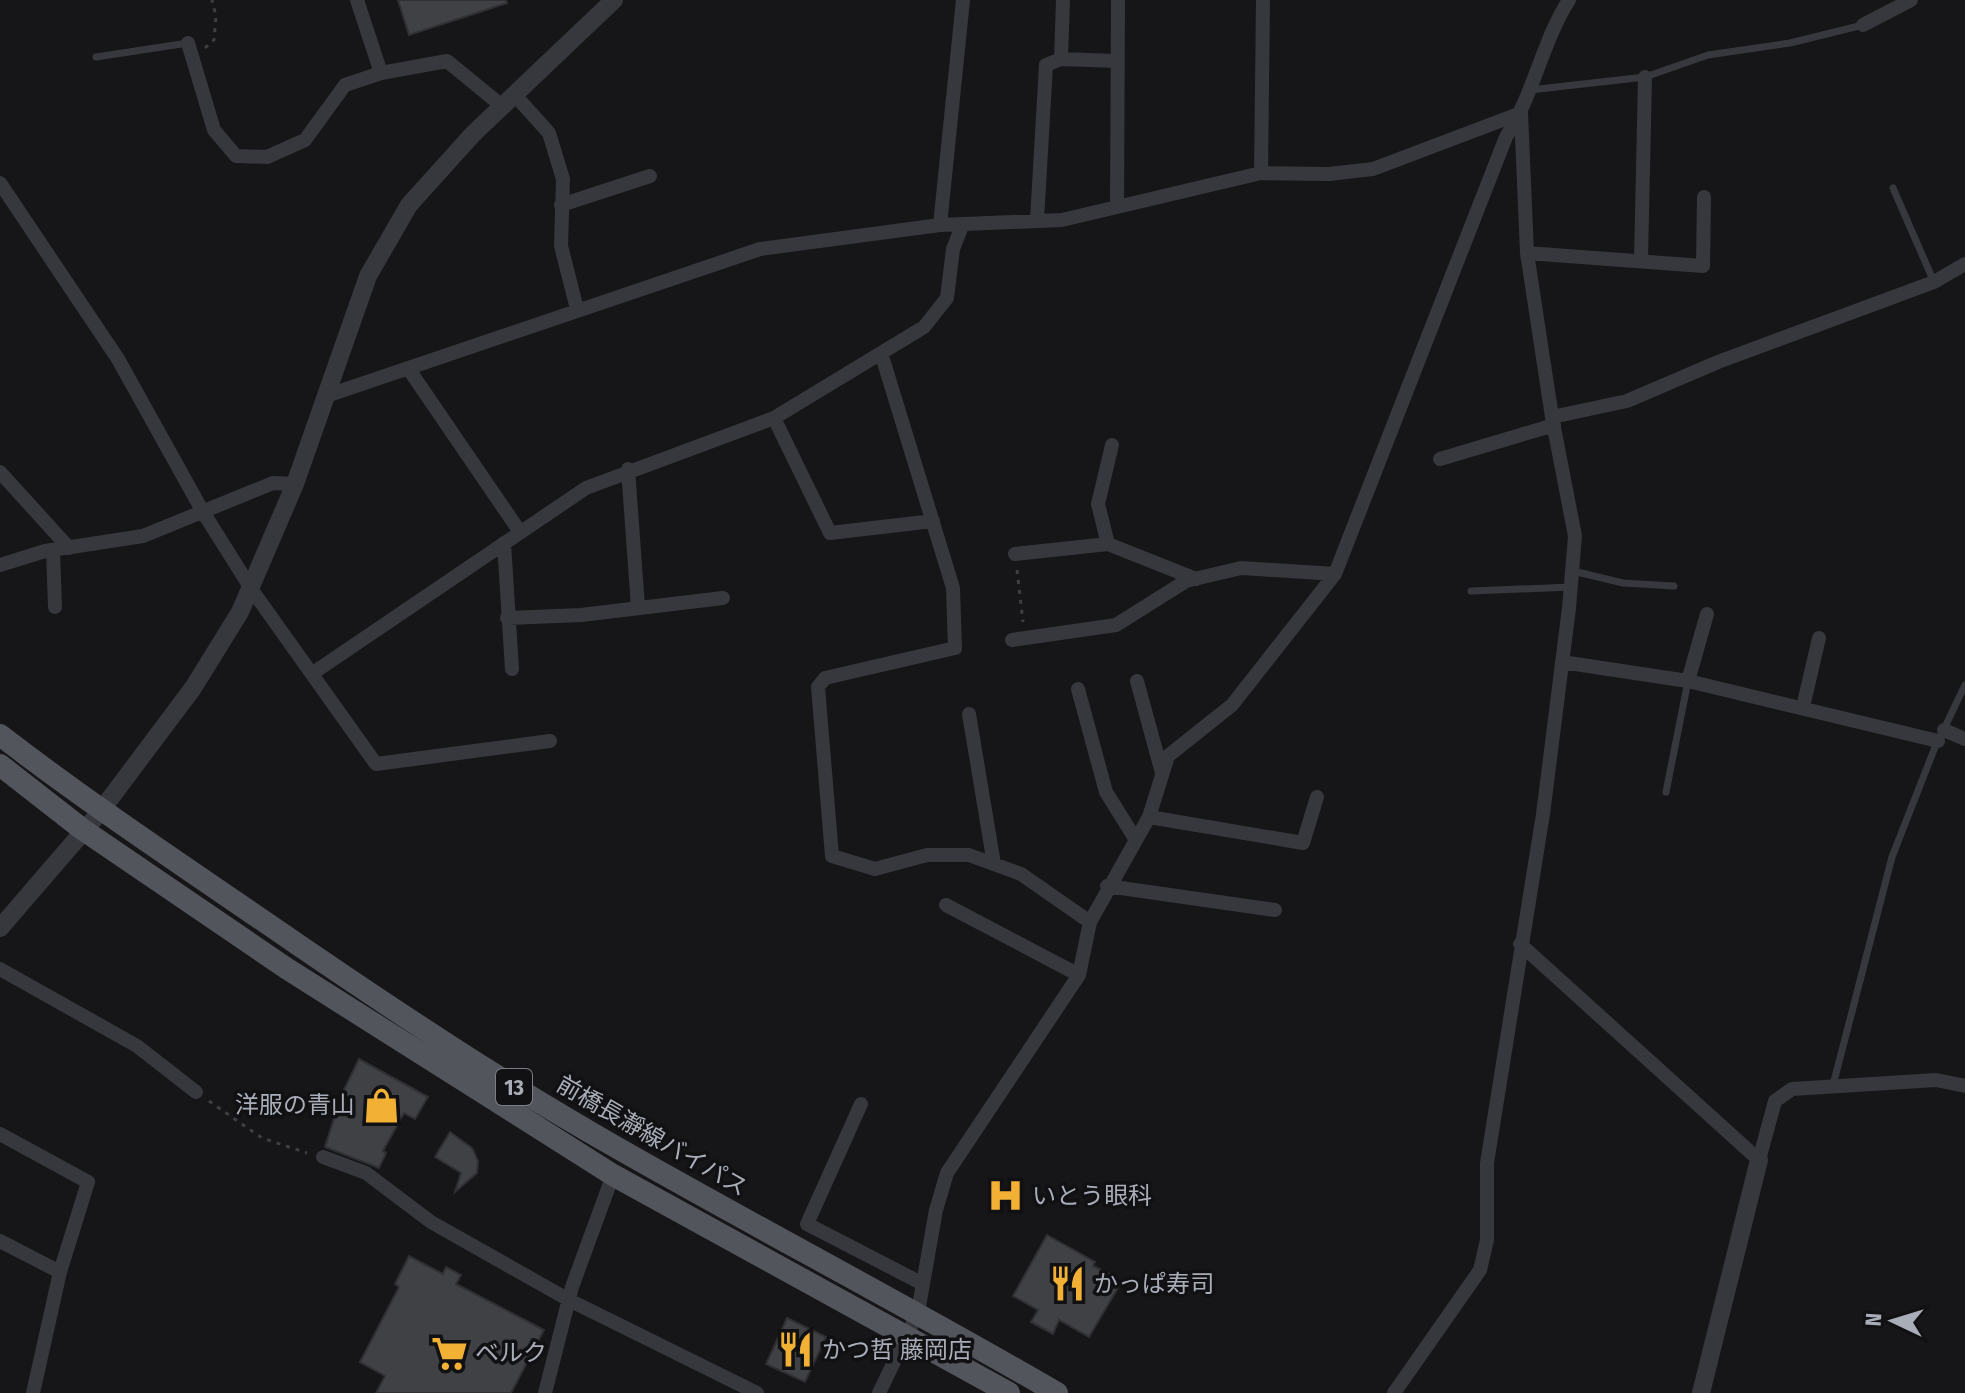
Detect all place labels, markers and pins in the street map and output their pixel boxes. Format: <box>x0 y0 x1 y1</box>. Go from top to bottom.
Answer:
shop icon: 洋服の青山 <box>362 1086 400 1124</box>
place label: 洋服の青山 <box>235 1091 355 1119</box>
hospital icon: いとう眼科 <box>987 1177 1025 1215</box>
place label: いとう眼科 <box>1032 1182 1152 1210</box>
restaurant icon: かっぱ寿司 <box>1049 1265 1087 1303</box>
place label: かっぱ寿司 <box>1094 1270 1214 1298</box>
restaurant icon: かつ哲 藤岡店 <box>777 1331 815 1369</box>
supermarket icon: ベルク <box>430 1334 468 1372</box>
place label: かつ哲 藤岡店 <box>822 1336 972 1364</box>
place label: ベルク <box>475 1339 547 1367</box>

